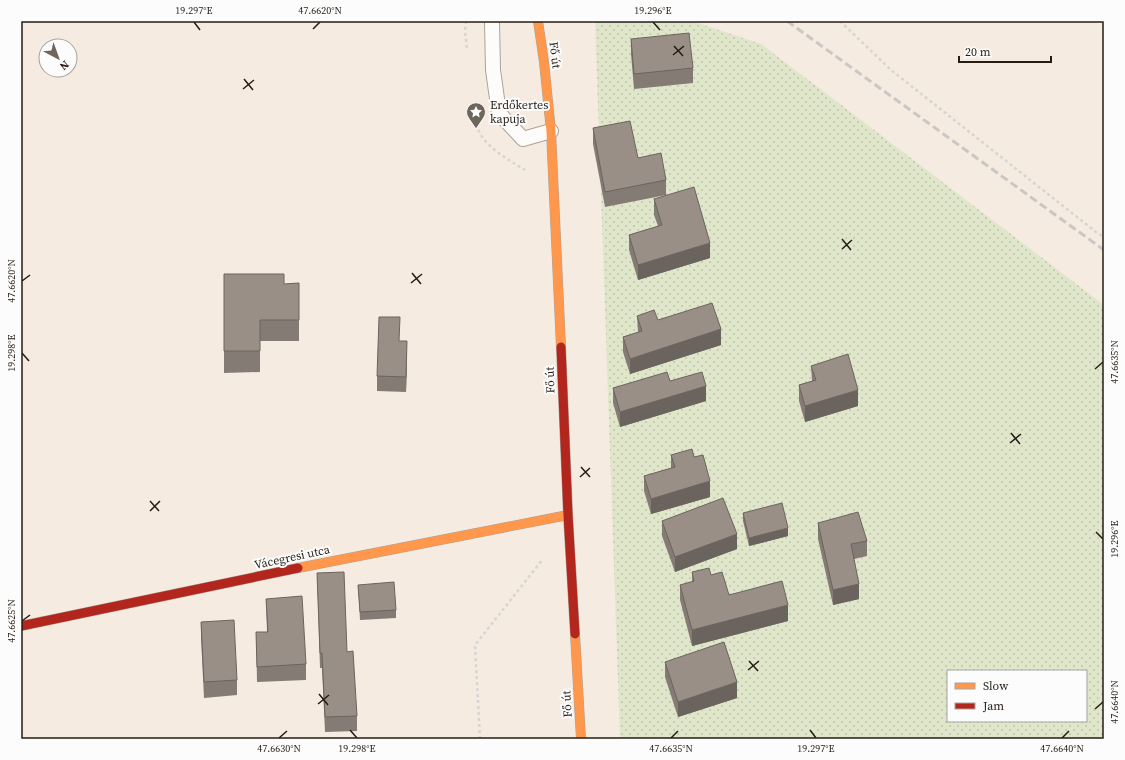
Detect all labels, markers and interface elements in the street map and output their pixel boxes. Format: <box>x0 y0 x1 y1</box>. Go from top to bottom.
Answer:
text: 19.297°E <box>175 4 213 17</box>
text: 47.6620°N <box>298 4 342 17</box>
text: 19.296°E <box>634 4 672 17</box>
north arrow <box>38 38 78 78</box>
scale bar <box>959 38 1051 64</box>
street label: Fő út <box>545 41 565 69</box>
text: 20 m <box>965 44 991 60</box>
text: N <box>56 57 72 73</box>
place label: Erdőkertes kapuja <box>490 97 548 127</box>
place icon: Erdőkertes kapuja <box>465 101 487 129</box>
text: 47.6620°N <box>5 259 18 303</box>
text: 19.298°E <box>5 334 18 372</box>
text: 47.6635°N <box>1108 340 1121 384</box>
street label: Fő út <box>542 366 558 394</box>
text: 19.296°E <box>1108 520 1121 558</box>
street label: Vácegresi utca <box>253 541 332 573</box>
text: 47.6625°N <box>5 599 18 643</box>
legend <box>947 670 1087 722</box>
text: Slow <box>983 678 1009 694</box>
text: 47.6640°N <box>1108 680 1121 724</box>
street label: Fő út <box>558 690 576 718</box>
text: Jam <box>982 698 1004 714</box>
text: 47.6630°N <box>257 742 301 755</box>
text: 19.298°E <box>338 742 376 755</box>
text: 47.6635°N <box>649 742 693 755</box>
text: 19.297°E <box>797 742 835 755</box>
text: 47.6640°N <box>1040 742 1084 755</box>

